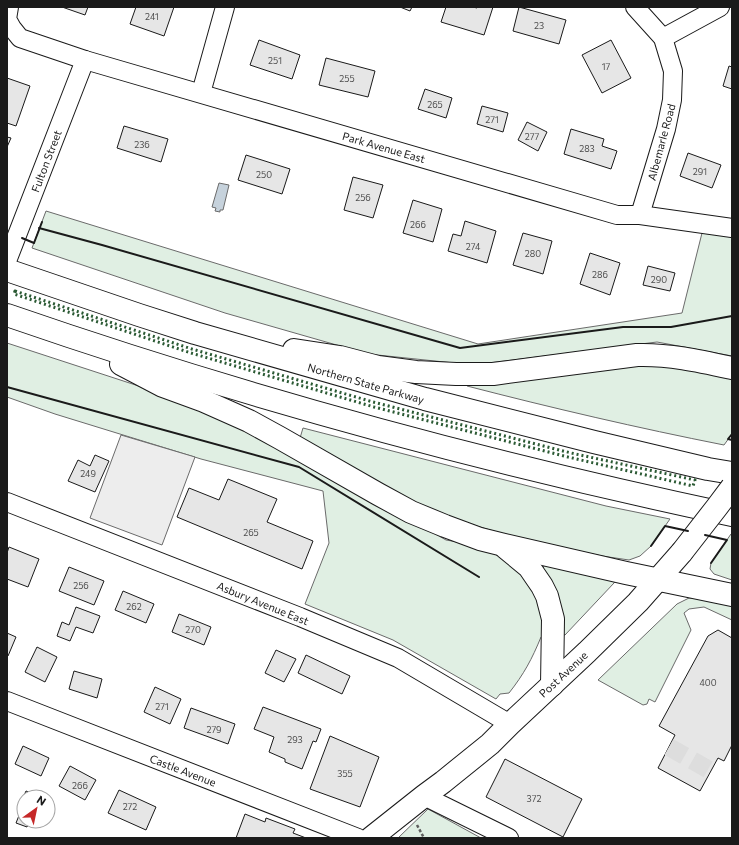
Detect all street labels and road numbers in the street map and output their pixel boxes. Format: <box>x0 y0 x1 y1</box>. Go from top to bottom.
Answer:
street label: Albemarle Road <box>645 102 677 182</box>
street label: Fulton Street <box>28 128 64 194</box>
street label: Park Avenue East <box>341 129 427 165</box>
street label: Northern State Parkway <box>306 360 426 406</box>
street label: Asbury Avenue East <box>215 579 311 628</box>
street label: Post Avenue <box>536 648 590 700</box>
street label: Castle Avenue <box>148 751 218 789</box>

